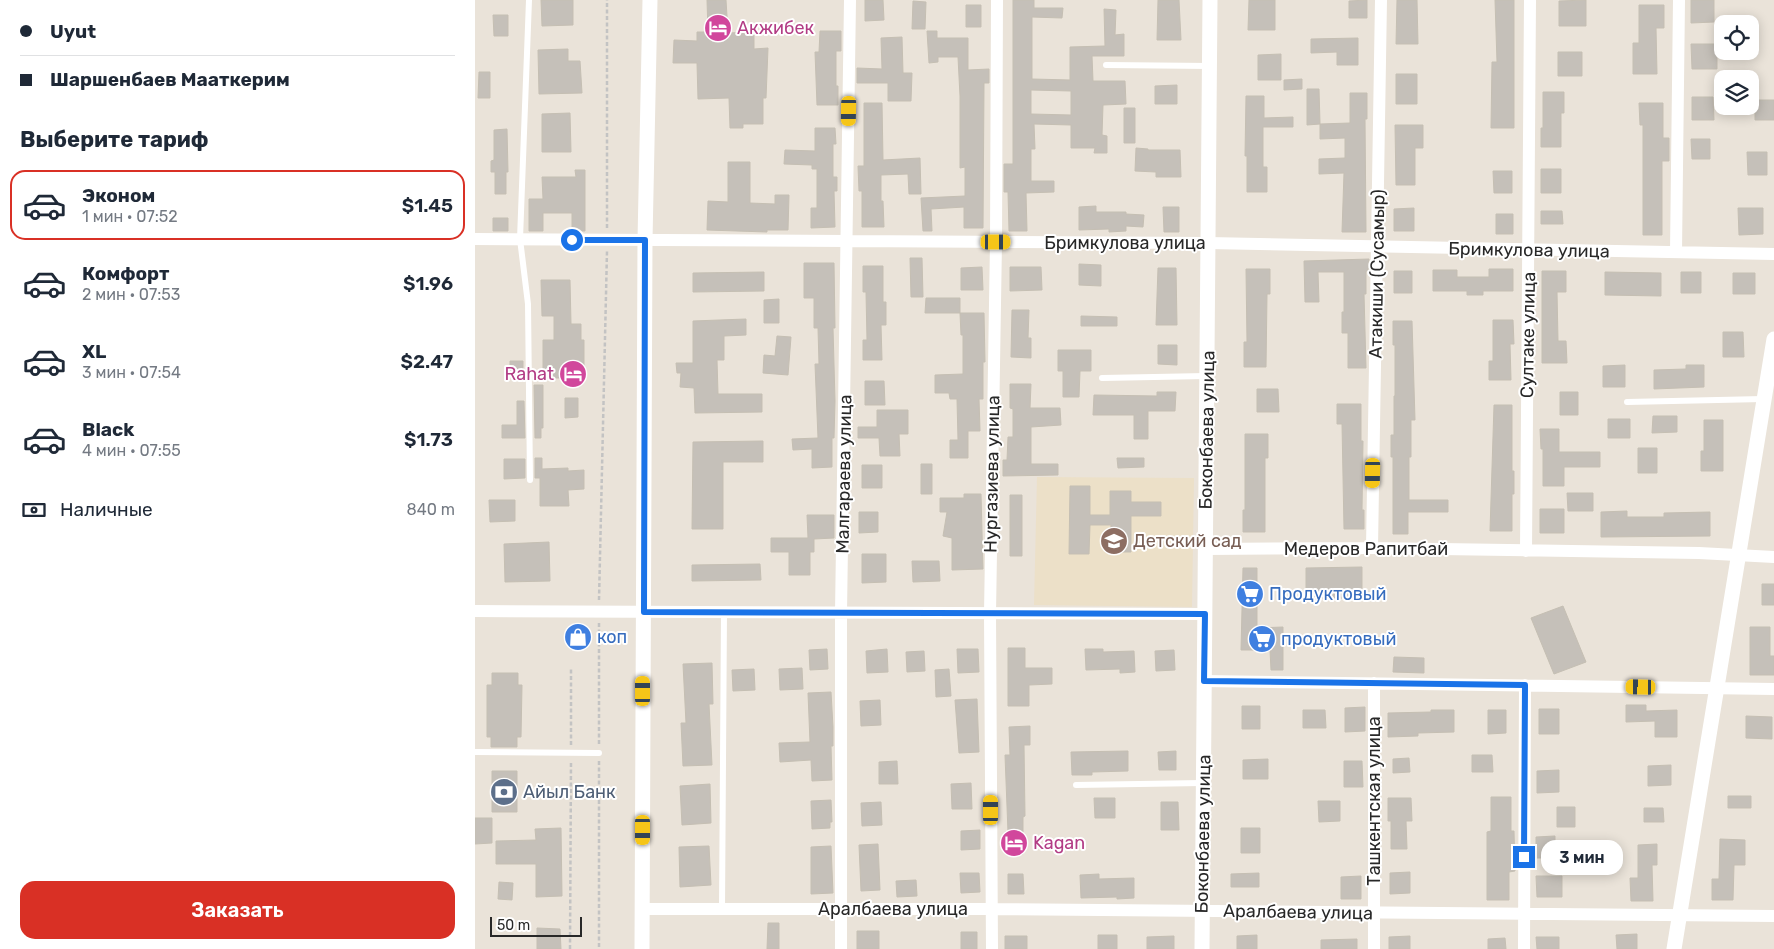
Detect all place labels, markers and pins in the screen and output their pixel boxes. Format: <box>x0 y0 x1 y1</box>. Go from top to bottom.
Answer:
hotel icon: Акжибек <box>703 13 733 43</box>
place label: Акжибек <box>737 17 815 39</box>
hotel icon: Rahat <box>558 359 588 389</box>
place label: Rahat <box>504 363 554 385</box>
school or university icon: Детский сад <box>1099 526 1129 556</box>
place label: Детский сад <box>1133 530 1242 552</box>
supermarket icon: Продуктовый <box>1235 579 1265 609</box>
place label: Продуктовый <box>1269 583 1387 605</box>
shop icon: коп <box>563 622 593 652</box>
supermarket icon: продуктовый <box>1247 624 1277 654</box>
place label: коп <box>597 626 627 648</box>
place label: продуктовый <box>1281 628 1396 650</box>
bank icon: Айыл Банк <box>489 777 519 807</box>
place label: Айыл Банк <box>523 781 616 803</box>
hotel icon: Kagan <box>999 828 1029 858</box>
place label: Kagan <box>1033 832 1085 854</box>

